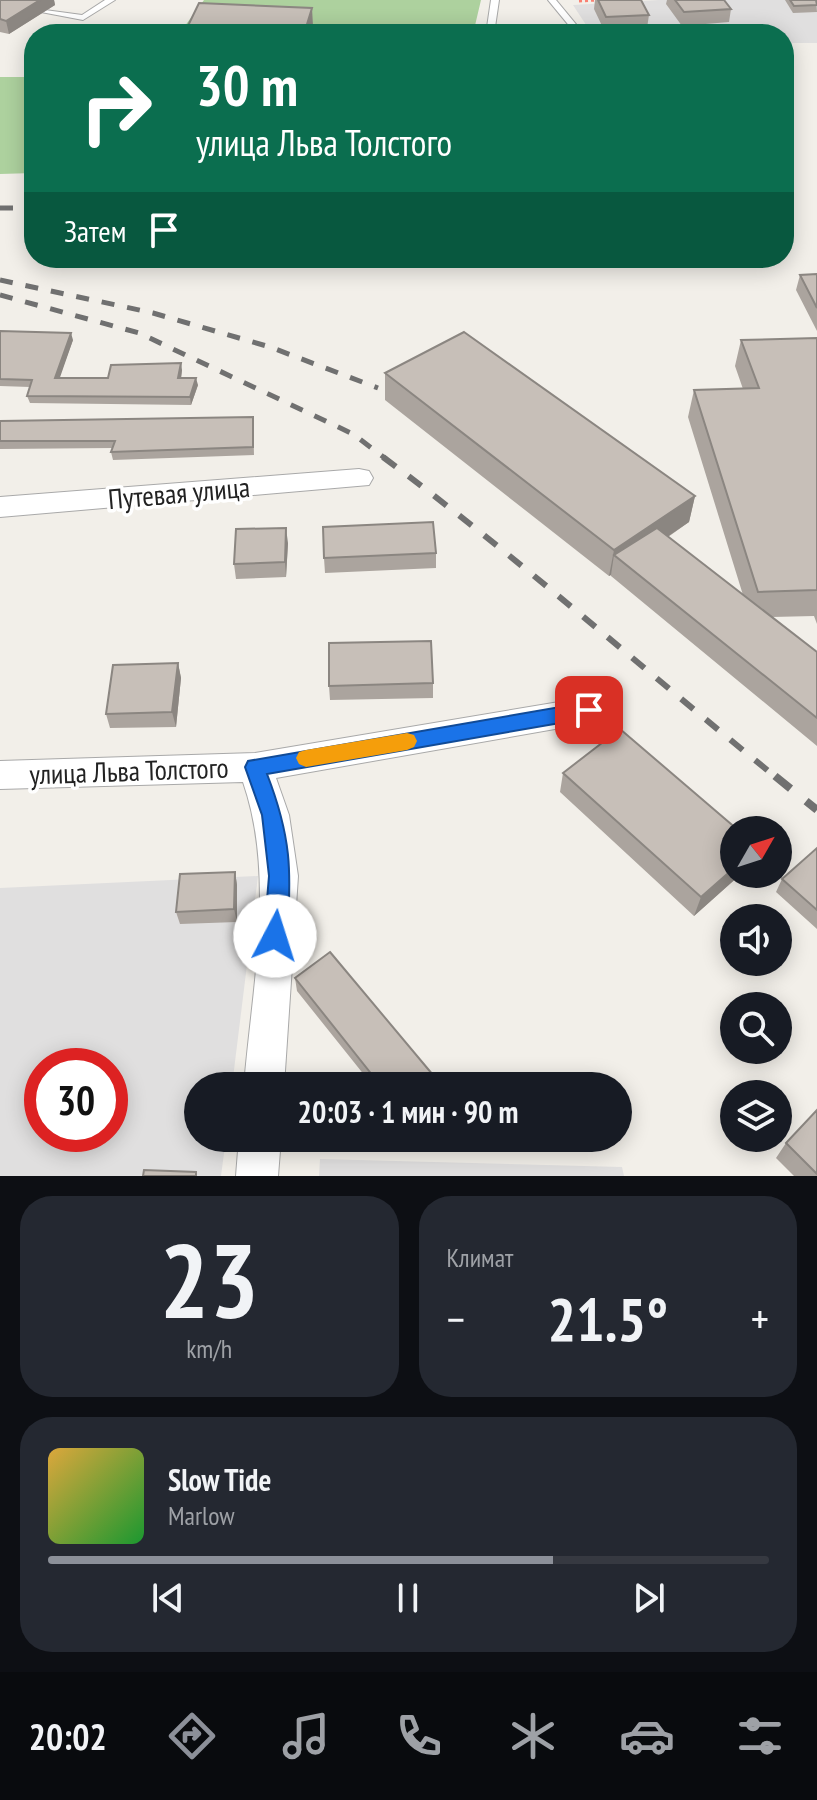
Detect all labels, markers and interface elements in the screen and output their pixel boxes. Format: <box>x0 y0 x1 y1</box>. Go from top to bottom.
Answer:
text: 30 m <box>196 49 298 121</box>
icon: right <box>64 56 168 160</box>
text: улица Льва Толстого <box>196 119 452 166</box>
icon: arrive <box>142 208 186 252</box>
text: Затем <box>64 211 126 250</box>
street label: Путевая улица <box>107 468 251 517</box>
pin <box>555 676 623 744</box>
icon: arrive <box>567 688 611 732</box>
street label: улица Льва Толстого <box>29 749 229 792</box>
north arrow <box>720 816 792 888</box>
map controls <box>720 816 792 1152</box>
position arrow <box>233 894 317 978</box>
button: sound <box>720 904 792 976</box>
button: search <box>720 992 792 1064</box>
speed limit sign: 30 <box>24 1048 128 1152</box>
button: layers <box>720 1080 792 1152</box>
text: 20:03 · 1 мин · 90 m <box>298 1092 518 1131</box>
text: 23 <box>160 1212 259 1347</box>
text: Климат <box>447 1241 513 1274</box>
text: 21.5° <box>547 1280 668 1358</box>
text: − <box>447 1290 465 1347</box>
text: + <box>751 1290 769 1347</box>
text: km/h <box>186 1332 232 1365</box>
text: Slow Tide <box>168 1460 271 1499</box>
text: Marlow <box>168 1499 234 1532</box>
icon: previous <box>146 1576 190 1620</box>
icon: pause <box>386 1576 430 1620</box>
icon: next <box>627 1576 671 1620</box>
icon: directions <box>164 1708 220 1764</box>
icon: music <box>278 1708 334 1764</box>
icon: phone <box>391 1708 447 1764</box>
icon: climate <box>505 1708 561 1764</box>
icon: car <box>619 1708 675 1764</box>
icon: filters <box>732 1708 788 1764</box>
text: 20:02 <box>29 1713 107 1760</box>

